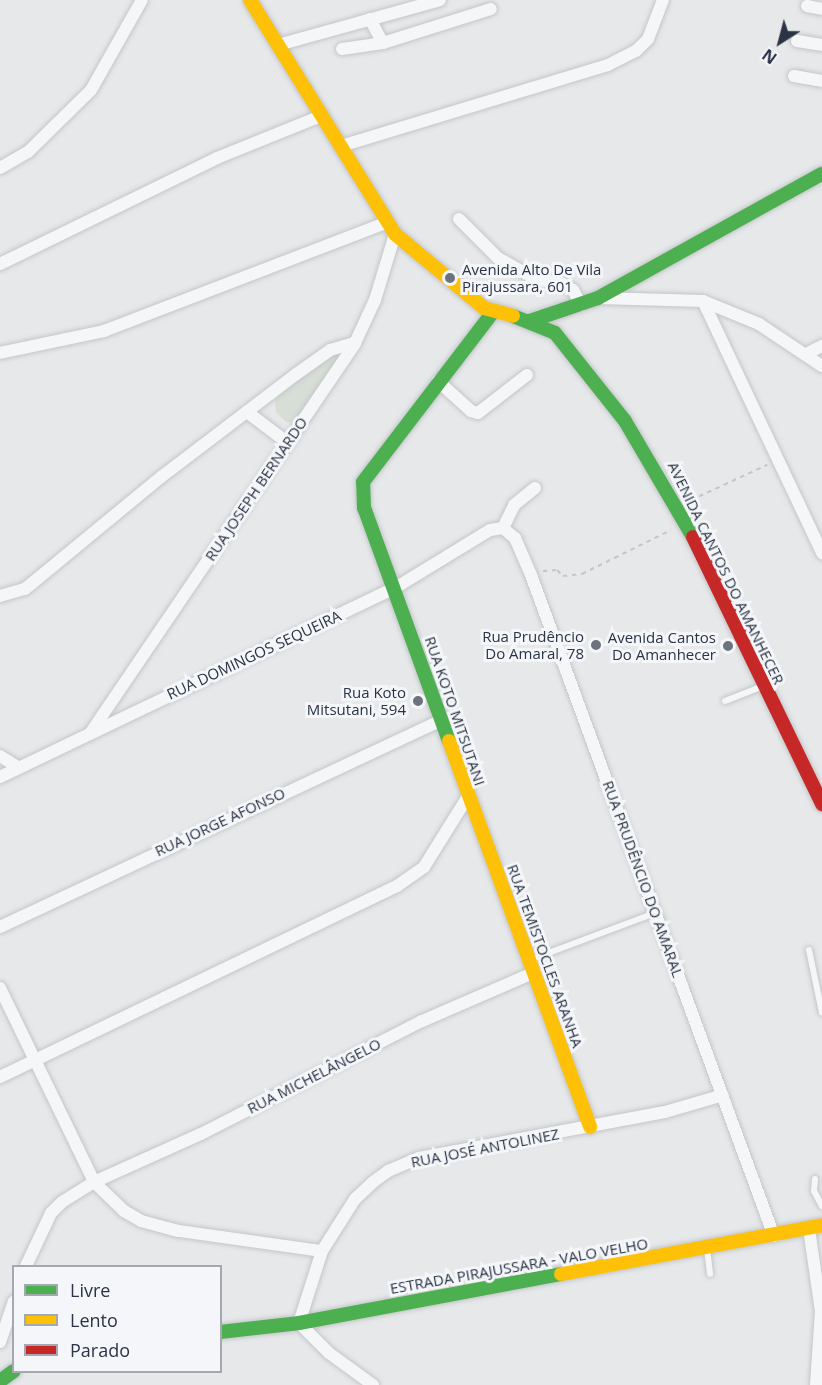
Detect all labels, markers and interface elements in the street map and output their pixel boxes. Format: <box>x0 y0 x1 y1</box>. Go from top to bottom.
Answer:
north arrow <box>750 12 810 72</box>
text: N <box>758 44 781 69</box>
place label: Avenida Alto De Vila Pirajussara, 601 <box>462 260 601 295</box>
marker: Avenida Alto De Vila Pirajussara, 601 <box>443 271 457 285</box>
street label: RUA JOSEPH BERNARDO <box>201 414 311 564</box>
street label: AVENIDA CANTOS DO AMANHECER <box>664 459 788 687</box>
street label: RUA DOMINGOS SEQUEIRA <box>164 607 344 703</box>
place label: Rua Prudêncio Do Amaral, 78 <box>482 627 584 662</box>
place label: Avenida Cantos Do Amanhecer <box>608 628 716 663</box>
street label: RUA KOTO MITSUTANI <box>421 634 489 788</box>
marker: Rua Prudêncio Do Amaral, 78 <box>589 638 603 652</box>
marker: Avenida Cantos Do Amanhecer <box>721 639 735 653</box>
place label: Rua Koto Mitsutani, 594 <box>307 683 406 718</box>
marker: Rua Koto Mitsutani, 594 <box>411 694 425 708</box>
street label: RUA PRUDÊNCIO DO AMARAL <box>599 778 687 980</box>
street label: RUA JORGE AFONSO <box>152 784 288 860</box>
street label: RUA TEMISTOCLES ARANHA <box>503 862 587 1050</box>
street label: RUA MICHELÂNGELO <box>244 1035 384 1117</box>
street label: RUA JOSÉ ANTOLINEZ <box>409 1125 561 1171</box>
street label: ESTRADA PIRAJUSSARA - VALO VELHO <box>389 1234 649 1298</box>
legend <box>12 1265 222 1373</box>
text: Livre <box>70 1278 110 1302</box>
text: Lento <box>70 1308 118 1332</box>
text: Parado <box>70 1338 130 1362</box>

